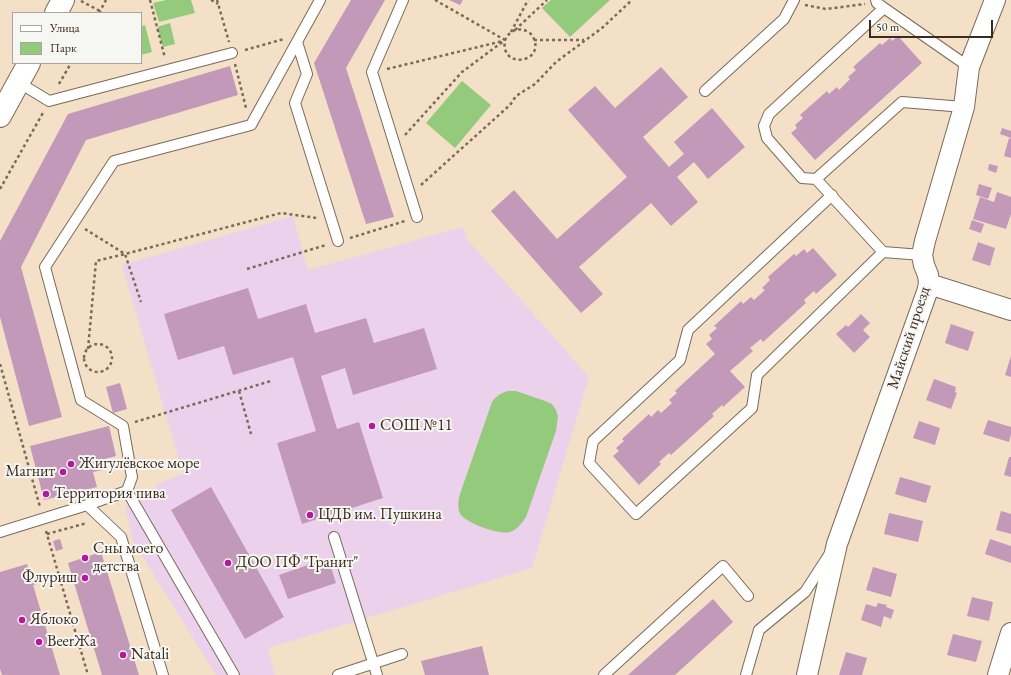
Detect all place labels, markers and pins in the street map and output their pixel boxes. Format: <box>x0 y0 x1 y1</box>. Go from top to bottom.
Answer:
place label: СОШ №11 <box>380 416 453 436</box>
marker: СОШ №11 <box>367 421 377 431</box>
place label: Жигулёвское море <box>79 454 200 474</box>
marker: Жигулёвское море <box>66 459 76 469</box>
place label: Магнит <box>6 462 55 482</box>
marker: Магнит <box>58 467 68 477</box>
place label: Территория пива <box>54 484 166 504</box>
marker: Территория пива <box>41 489 51 499</box>
place label: ЦДБ им. Пушкина <box>318 505 442 525</box>
marker: ЦДБ им. Пушкина <box>305 510 315 520</box>
place label: Сны моего детства <box>93 539 163 577</box>
marker: Сны моего детства <box>80 553 90 563</box>
place label: ДОО ПФ "Гранит" <box>236 553 358 573</box>
marker: ДОО ПФ "Гранит" <box>223 558 233 568</box>
place label: Флуриш <box>22 568 77 588</box>
marker: Флуриш <box>80 573 90 583</box>
place label: Яблоко <box>30 610 79 630</box>
marker: Яблоко <box>17 615 27 625</box>
place label: BeerЖа <box>47 632 96 652</box>
marker: BeerЖа <box>34 637 44 647</box>
place label: Natali <box>131 645 169 665</box>
marker: Natali <box>118 650 128 660</box>

